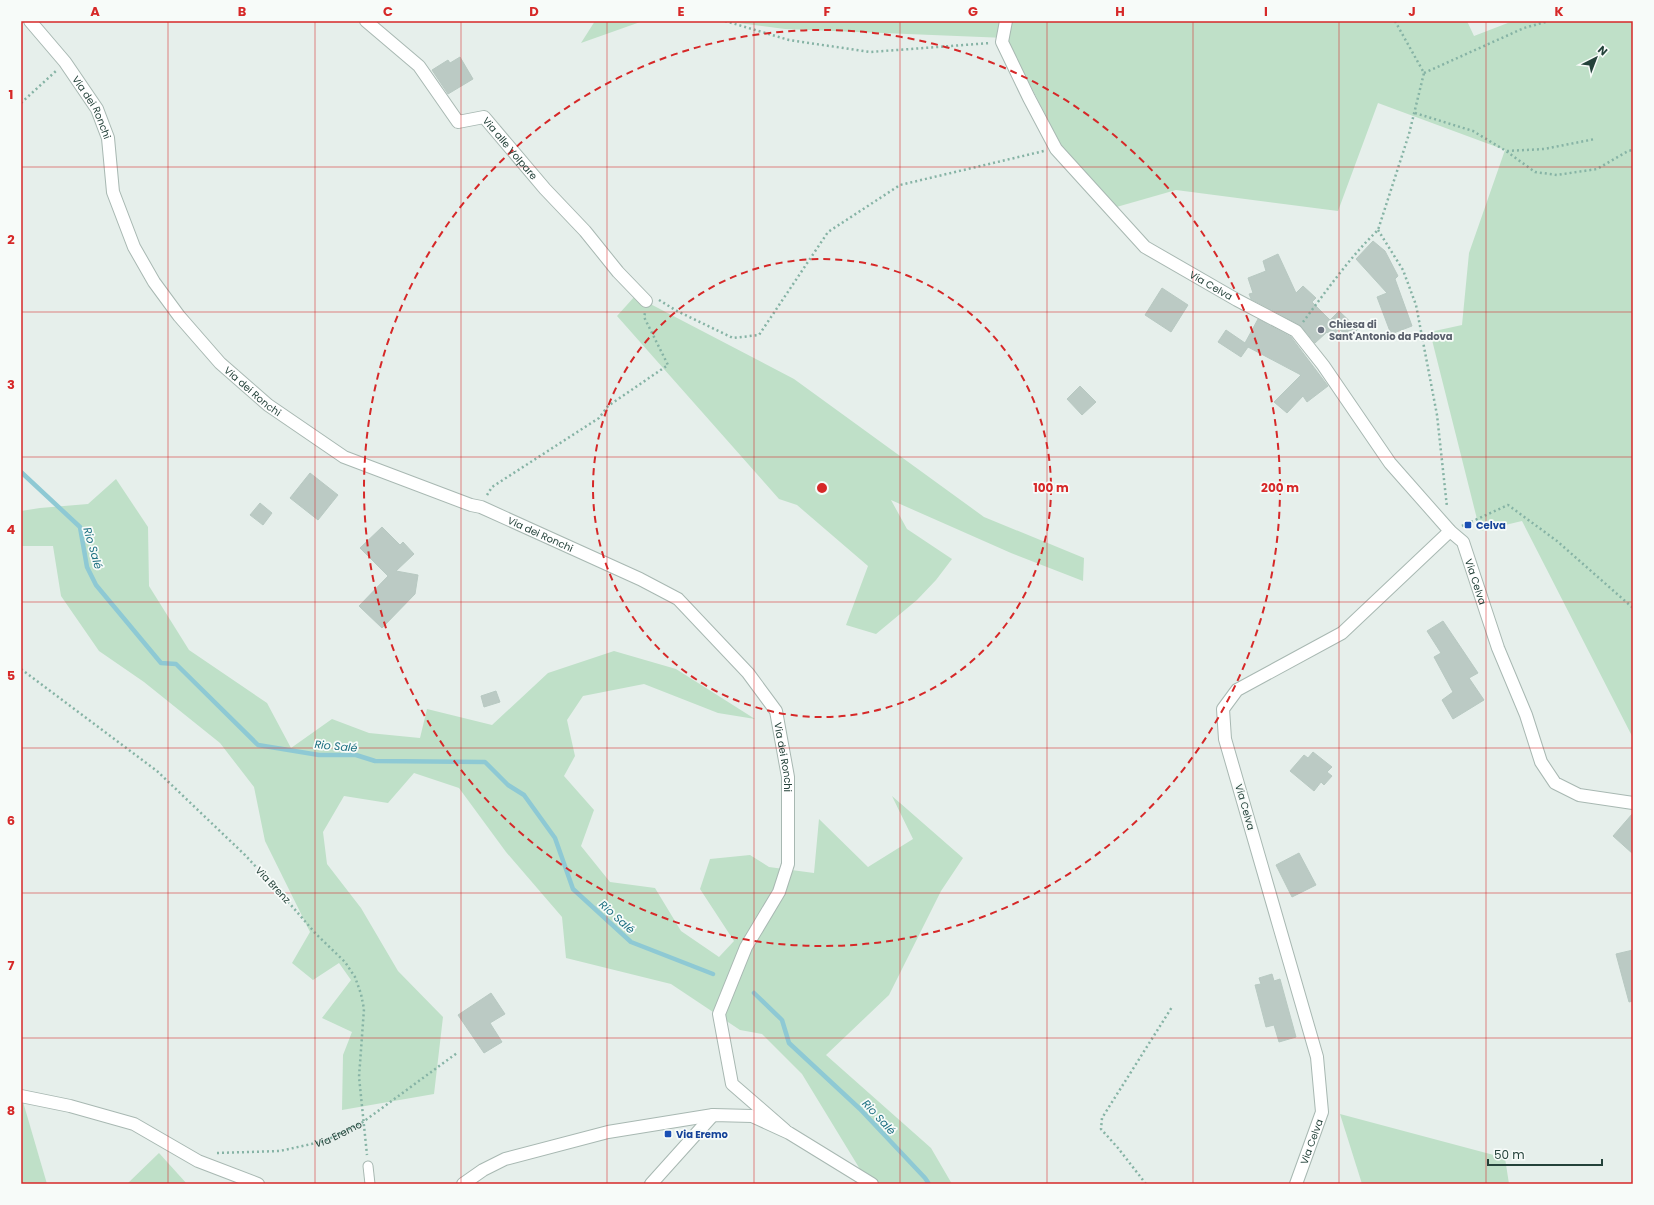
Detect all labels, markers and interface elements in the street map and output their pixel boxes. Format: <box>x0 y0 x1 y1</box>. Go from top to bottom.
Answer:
text: A <box>90 2 100 21</box>
text: B <box>238 2 247 21</box>
text: C <box>383 2 393 21</box>
text: D <box>529 2 539 21</box>
text: E <box>677 2 685 21</box>
text: F <box>823 2 831 21</box>
text: G <box>968 2 978 21</box>
text: H <box>1115 2 1125 21</box>
text: I <box>1264 2 1268 21</box>
text: J <box>1408 2 1416 21</box>
text: K <box>1554 2 1564 21</box>
north arrow <box>1576 38 1616 78</box>
text: N <box>1594 42 1611 59</box>
street label: Via dei Ronchi <box>69 72 115 141</box>
text: 1 <box>9 85 13 104</box>
street label: Via alle Volpare <box>479 113 541 183</box>
text: 2 <box>7 230 15 249</box>
street label: Via Celva <box>1187 267 1235 303</box>
place label: Chiesa di Sant'Antonio da Padova <box>1329 317 1453 344</box>
marker: Chiesa di Sant'Antonio da Padova <box>1316 325 1326 335</box>
street label: Via dei Ronchi <box>221 363 284 420</box>
text: 3 <box>7 375 15 394</box>
text: 100 m <box>1033 479 1069 496</box>
text: 200 m <box>1261 479 1299 496</box>
centre of rings <box>815 481 829 495</box>
street label: Via dei Ronchi <box>505 513 576 555</box>
place label: Celva <box>1476 518 1506 533</box>
text: 4 <box>7 520 16 539</box>
marker: Celva <box>1463 520 1473 530</box>
water label: Rio Salé <box>79 525 107 571</box>
street label: Via Celva <box>1462 557 1491 606</box>
text: 5 <box>7 666 15 685</box>
street label: Via dei Ronchi <box>771 721 796 792</box>
water label: Rio Salé <box>314 736 358 756</box>
street label: Via Celva <box>1231 782 1259 832</box>
text: 6 <box>7 811 15 830</box>
street label: Via Brenz <box>252 863 294 907</box>
water label: Rio Salé <box>596 897 638 937</box>
text: 7 <box>8 956 15 975</box>
water label: Rio Salé <box>858 1096 900 1138</box>
text: 8 <box>7 1101 15 1120</box>
street label: Via Eremo <box>313 1116 364 1151</box>
street label: Via Celva <box>1296 1117 1326 1167</box>
place label: Via Eremo <box>676 1127 729 1142</box>
marker: Via Eremo <box>663 1129 673 1139</box>
scale bar <box>1488 1141 1602 1167</box>
text: 50 m <box>1494 1146 1525 1163</box>

